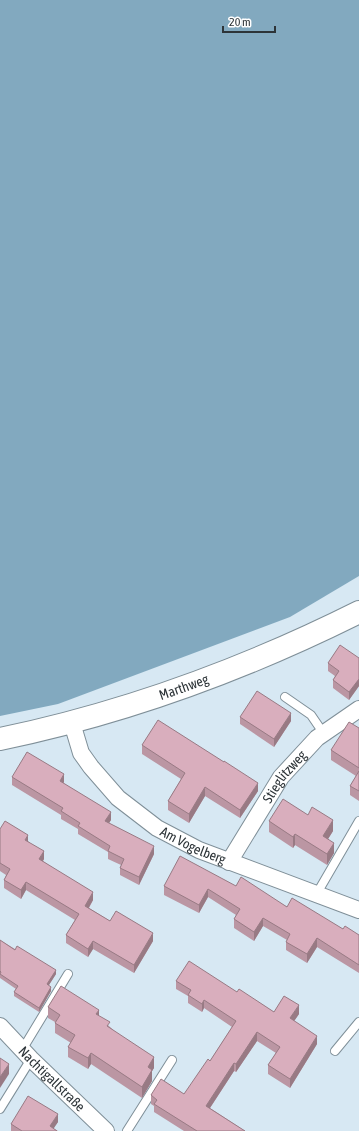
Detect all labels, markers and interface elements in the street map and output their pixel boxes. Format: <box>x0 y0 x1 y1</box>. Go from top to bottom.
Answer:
scale bar <box>223 8 275 34</box>
text: 20 m <box>229 15 251 29</box>
street label: Marthweg <box>157 671 211 703</box>
street label: Stieglitzweg <box>259 747 310 806</box>
street label: Am Vogelberg <box>158 823 228 867</box>
street label: Nachtigallstraße <box>15 1043 88 1114</box>

